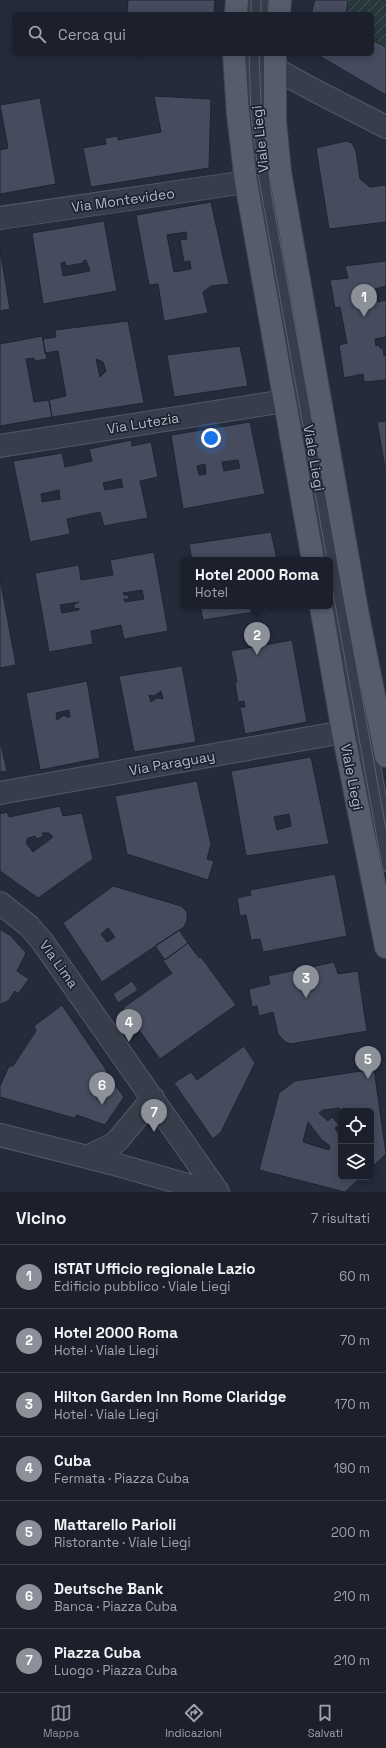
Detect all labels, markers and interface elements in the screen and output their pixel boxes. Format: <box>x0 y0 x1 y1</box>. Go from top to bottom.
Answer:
search box <box>12 12 374 56</box>
icon: search <box>26 23 48 45</box>
text: Cerca qui <box>58 25 126 44</box>
street label: Viale Liegi <box>248 105 272 173</box>
street label: Via Montevideo <box>70 184 176 216</box>
pin: 1 <box>351 284 377 317</box>
street label: Via Lutezia <box>106 408 180 438</box>
street label: Viale Liegi <box>299 423 329 493</box>
your location <box>201 428 221 448</box>
popup <box>181 557 333 609</box>
text: Hotel 2000 Roma <box>195 565 319 584</box>
text: Hotel <box>195 584 228 601</box>
pin: 2 <box>244 622 270 655</box>
street label: Viale Liegi <box>337 742 367 812</box>
street label: Via Paraguay <box>128 747 216 779</box>
street label: Via Lima <box>36 936 82 992</box>
pin: 3 <box>293 965 319 998</box>
pin: 4 <box>116 1009 142 1042</box>
pin: 5 <box>355 1046 381 1079</box>
pin: 6 <box>89 1072 115 1105</box>
pin: 7 <box>141 1099 167 1132</box>
map controls <box>338 1108 374 1180</box>
button: locate <box>338 1108 374 1144</box>
button: layers <box>338 1144 374 1180</box>
text: Vicino <box>16 1207 66 1229</box>
text: 7 risultati <box>311 1210 370 1227</box>
text: ISTAT Ufficio regionale Lazio <box>54 1259 255 1278</box>
text: 1 <box>26 1268 32 1285</box>
text: 60 m <box>339 1268 370 1285</box>
text: Edificio pubblico · Viale Liegi <box>54 1278 230 1295</box>
text: Hotel 2000 Roma <box>54 1323 178 1342</box>
text: 2 <box>25 1332 33 1349</box>
text: 70 m <box>340 1332 370 1349</box>
text: Hotel · Viale Liegi <box>54 1342 158 1359</box>
text: Hilton Garden Inn Rome Claridge <box>54 1387 286 1406</box>
text: 3 <box>25 1396 33 1413</box>
text: 170 m <box>334 1396 370 1413</box>
text: Hotel · Viale Liegi <box>54 1406 158 1423</box>
text: Cuba <box>54 1451 91 1470</box>
text: 4 <box>25 1460 33 1477</box>
text: 190 m <box>334 1460 370 1477</box>
text: Fermata · Piazza Cuba <box>54 1470 189 1487</box>
text: Mattarello Parioli <box>54 1515 176 1534</box>
text: 5 <box>25 1524 33 1541</box>
text: 200 m <box>331 1524 370 1541</box>
text: Ristorante · Viale Liegi <box>54 1534 191 1551</box>
text: Deutsche Bank <box>54 1579 163 1598</box>
text: 6 <box>25 1588 33 1605</box>
text: 210 m <box>334 1588 370 1605</box>
text: Banca · Piazza Cuba <box>54 1598 177 1615</box>
text: Piazza Cuba <box>54 1643 141 1662</box>
text: 7 <box>25 1652 33 1669</box>
text: 210 m <box>334 1652 370 1669</box>
text: Luogo · Piazza Cuba <box>54 1662 177 1679</box>
tab: Mappa <box>43 1702 79 1740</box>
tab: Indicazioni <box>165 1702 222 1740</box>
tab: Salvati <box>308 1702 343 1740</box>

